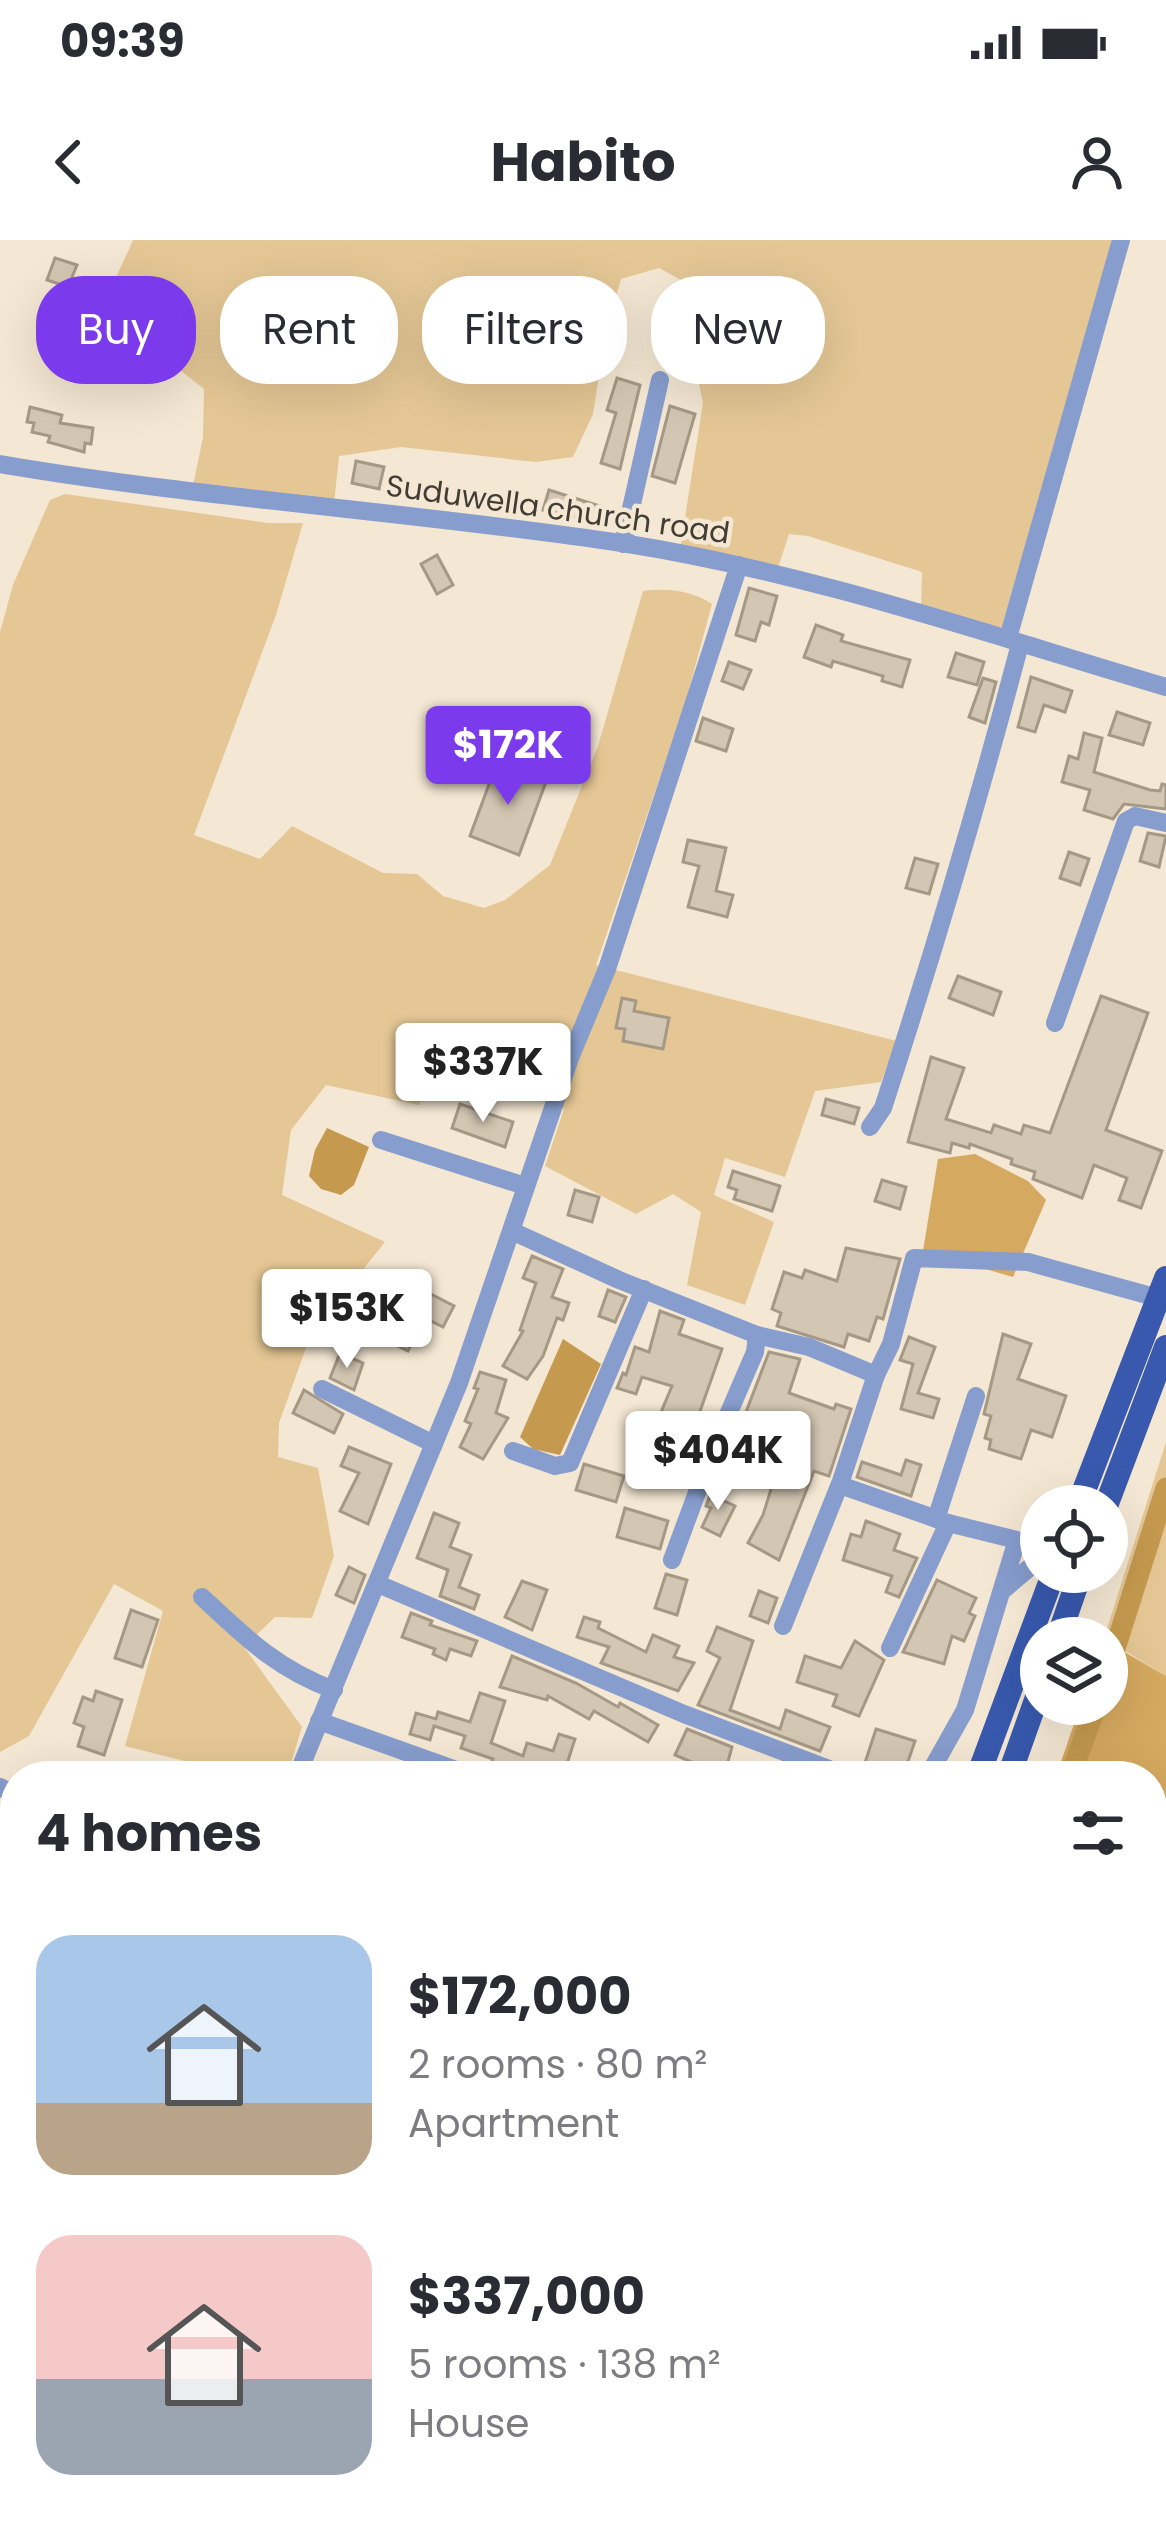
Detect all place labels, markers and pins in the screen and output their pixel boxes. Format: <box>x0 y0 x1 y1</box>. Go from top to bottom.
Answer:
pin: $172K <box>424 706 592 808</box>
pin: $337K <box>399 1023 567 1125</box>
pin: $153K <box>263 1269 431 1371</box>
pin: $404K <box>634 1411 802 1513</box>

